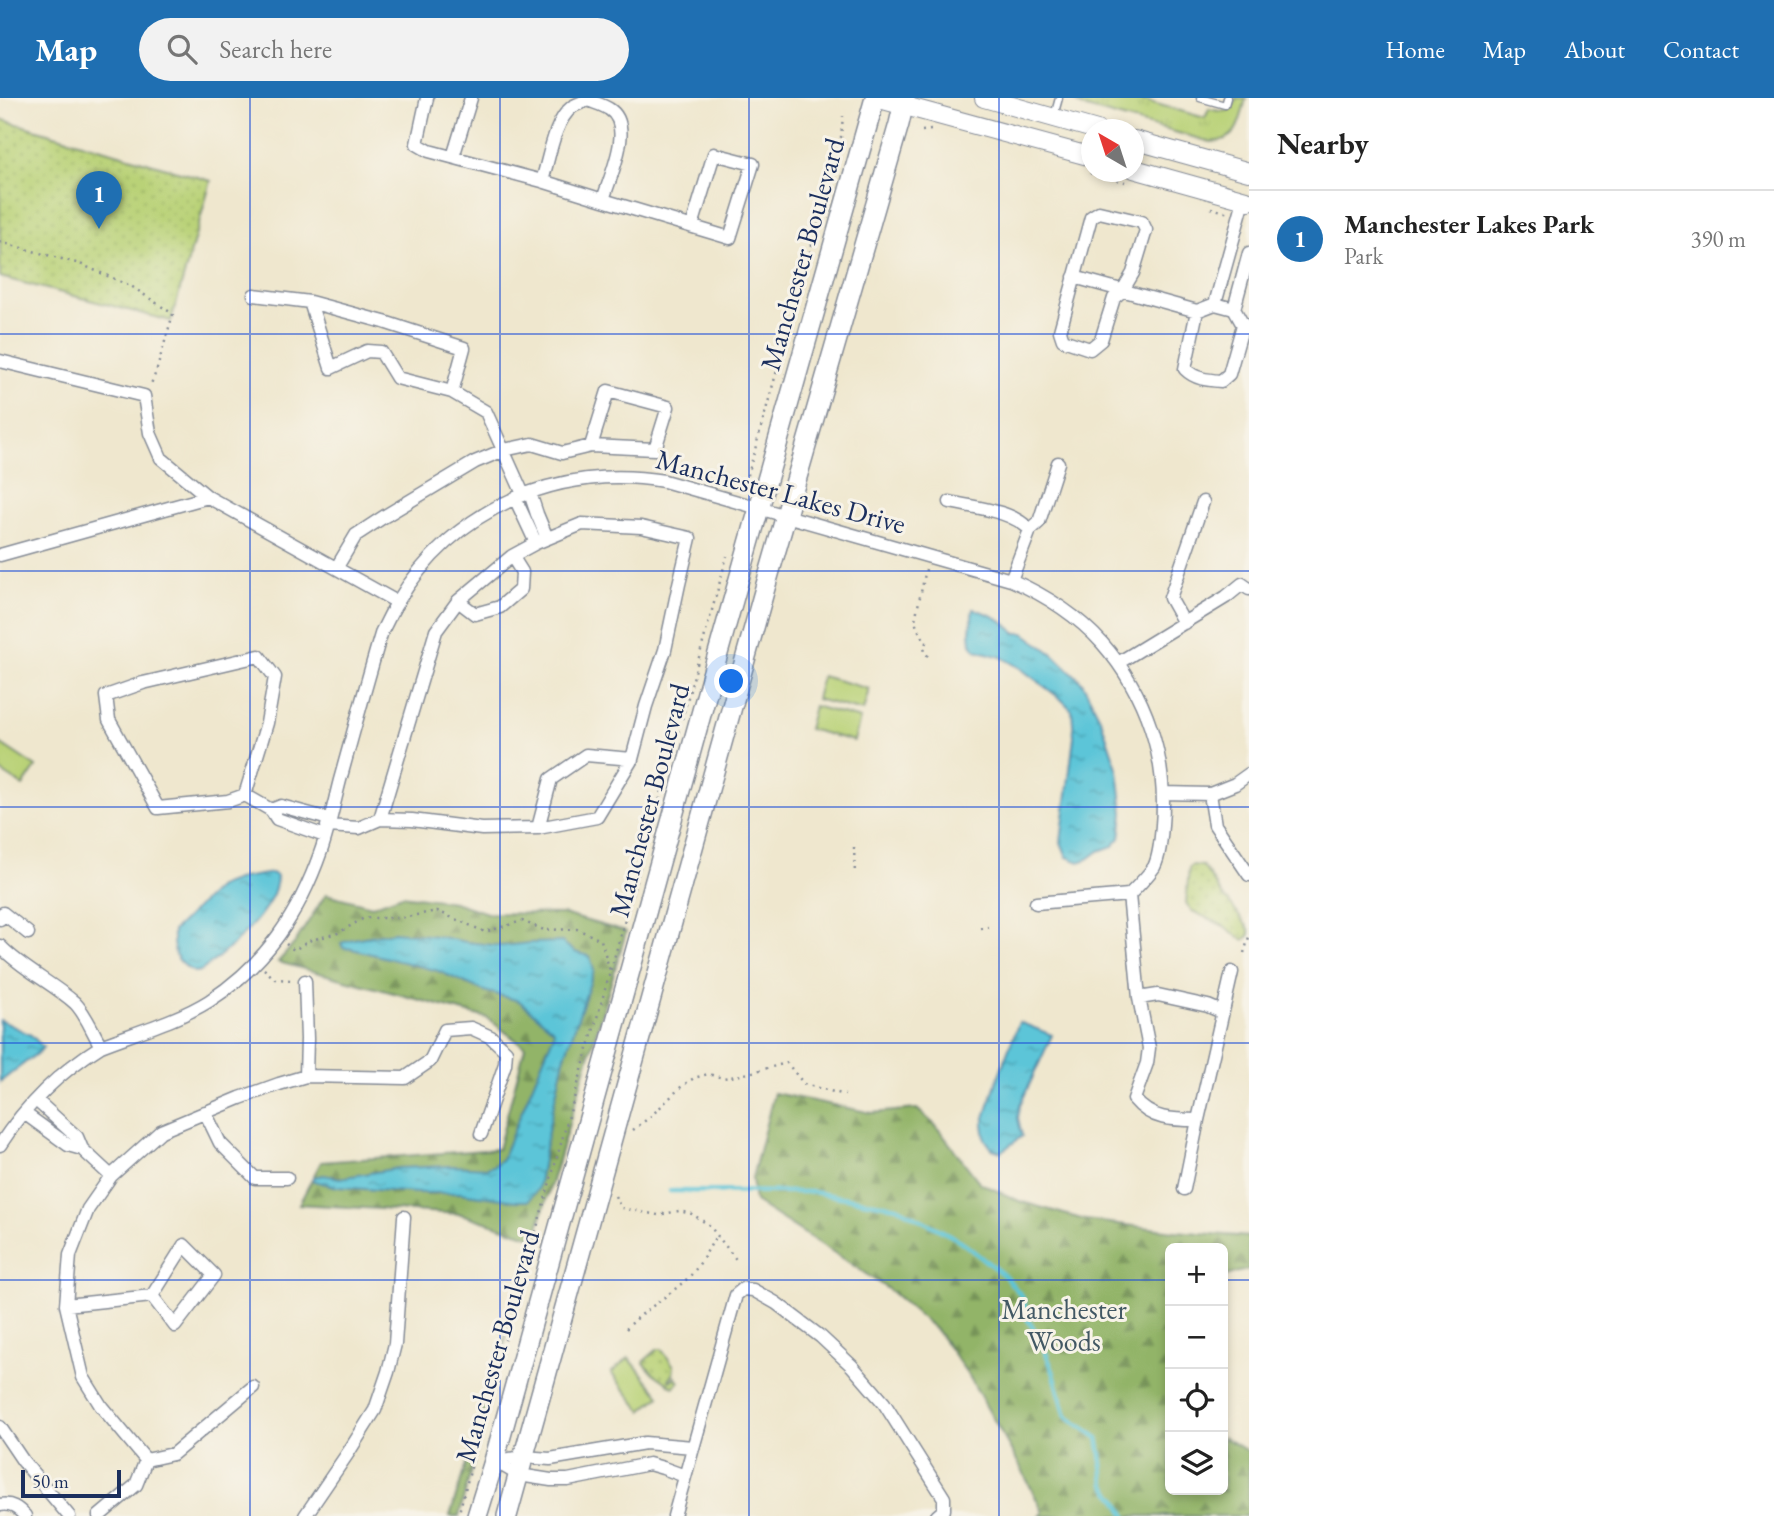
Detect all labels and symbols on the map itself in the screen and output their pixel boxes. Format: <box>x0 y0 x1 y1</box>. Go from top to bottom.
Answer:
north arrow <box>1081 119 1144 182</box>
street label: Manchester Boulevard <box>752 133 853 374</box>
pin: 1 <box>76 171 122 229</box>
street label: Manchester Lakes Drive <box>652 440 910 542</box>
your location <box>714 664 748 698</box>
street label: Manchester Boulevard <box>601 678 698 921</box>
street label: Manchester Boulevard <box>447 1225 548 1466</box>
park label: Manchester Woods <box>1001 1291 1127 1359</box>
scale bar <box>21 1467 121 1499</box>

